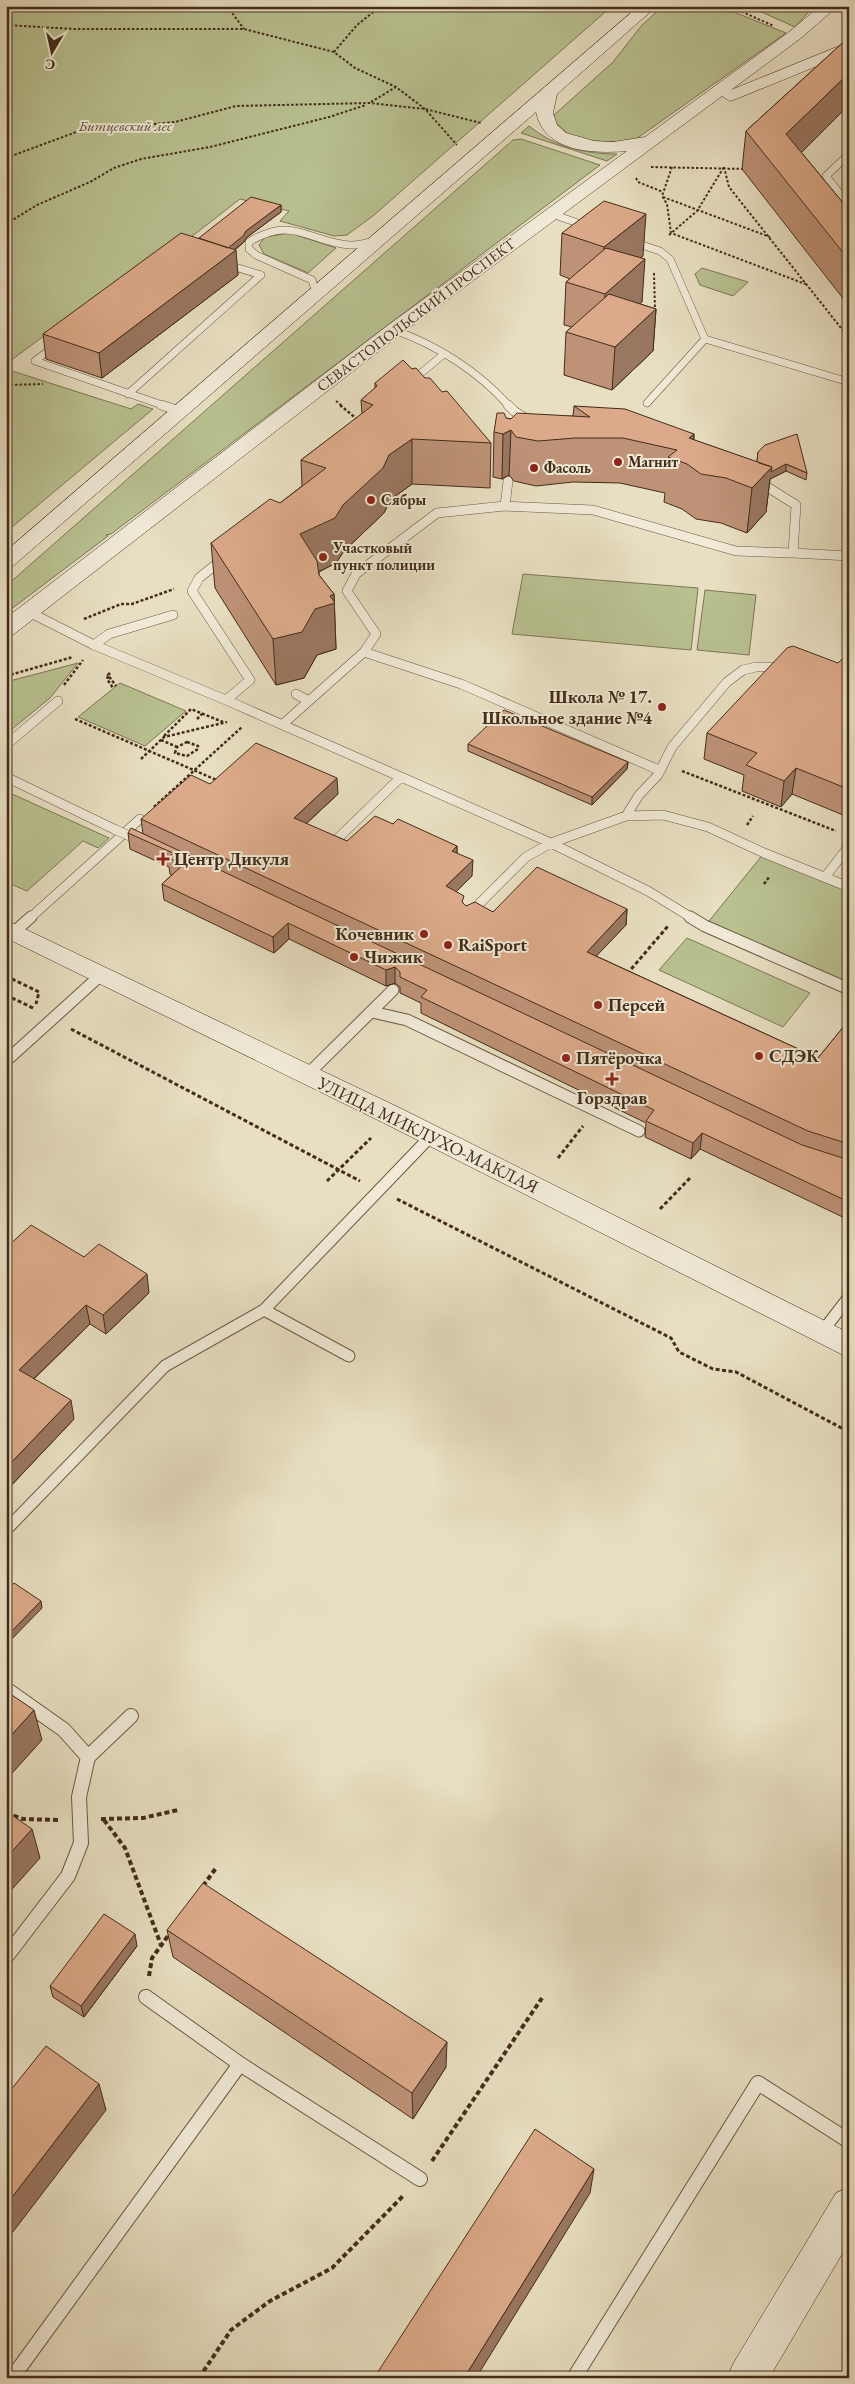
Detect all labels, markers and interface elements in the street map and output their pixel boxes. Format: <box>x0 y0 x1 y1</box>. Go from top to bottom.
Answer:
north arrow <box>28 28 78 78</box>
text: С <box>44 55 56 75</box>
park label: Битцевский лес <box>77 116 172 135</box>
street label: СЕВАСТОПОЛЬСКИЙ ПРОСПЕКТ <box>313 233 519 396</box>
place label: Магнит <box>628 452 678 471</box>
marker: Магнит <box>612 456 624 468</box>
place label: Фасоль <box>544 458 591 477</box>
marker: Фасоль <box>528 462 540 474</box>
place label: Сябры <box>381 490 426 509</box>
marker: Сябры <box>365 494 377 506</box>
place label: Участковый пункт полиции <box>332 538 435 574</box>
marker: Участковый пункт полиции <box>317 551 329 563</box>
place label: Школа № 17. Школьное здание №4 <box>482 685 652 729</box>
marker: Школа № 17. Школьное здание №4 <box>656 701 668 713</box>
place label: Центр Дикуля <box>174 847 289 870</box>
marker: Центр Дикуля <box>156 852 170 866</box>
place label: Кочевник <box>335 922 414 945</box>
marker: Кочевник <box>418 928 430 940</box>
place label: RaiSport <box>458 933 527 956</box>
marker: RaiSport <box>442 939 454 951</box>
place label: Чижик <box>364 945 423 968</box>
marker: Чижик <box>348 951 360 963</box>
place label: Персей <box>608 993 665 1016</box>
marker: Персей <box>592 999 604 1011</box>
place label: СДЭК <box>769 1044 819 1067</box>
place label: Пятёрочка <box>576 1046 662 1069</box>
marker: СДЭК <box>753 1050 765 1062</box>
marker: Пятёрочка <box>560 1052 572 1064</box>
street label: УЛИЦА МИКЛУХО-МАКЛАЯ <box>313 1071 542 1198</box>
marker: Горздрав <box>606 1073 618 1085</box>
place label: Горздрав <box>577 1086 647 1109</box>

